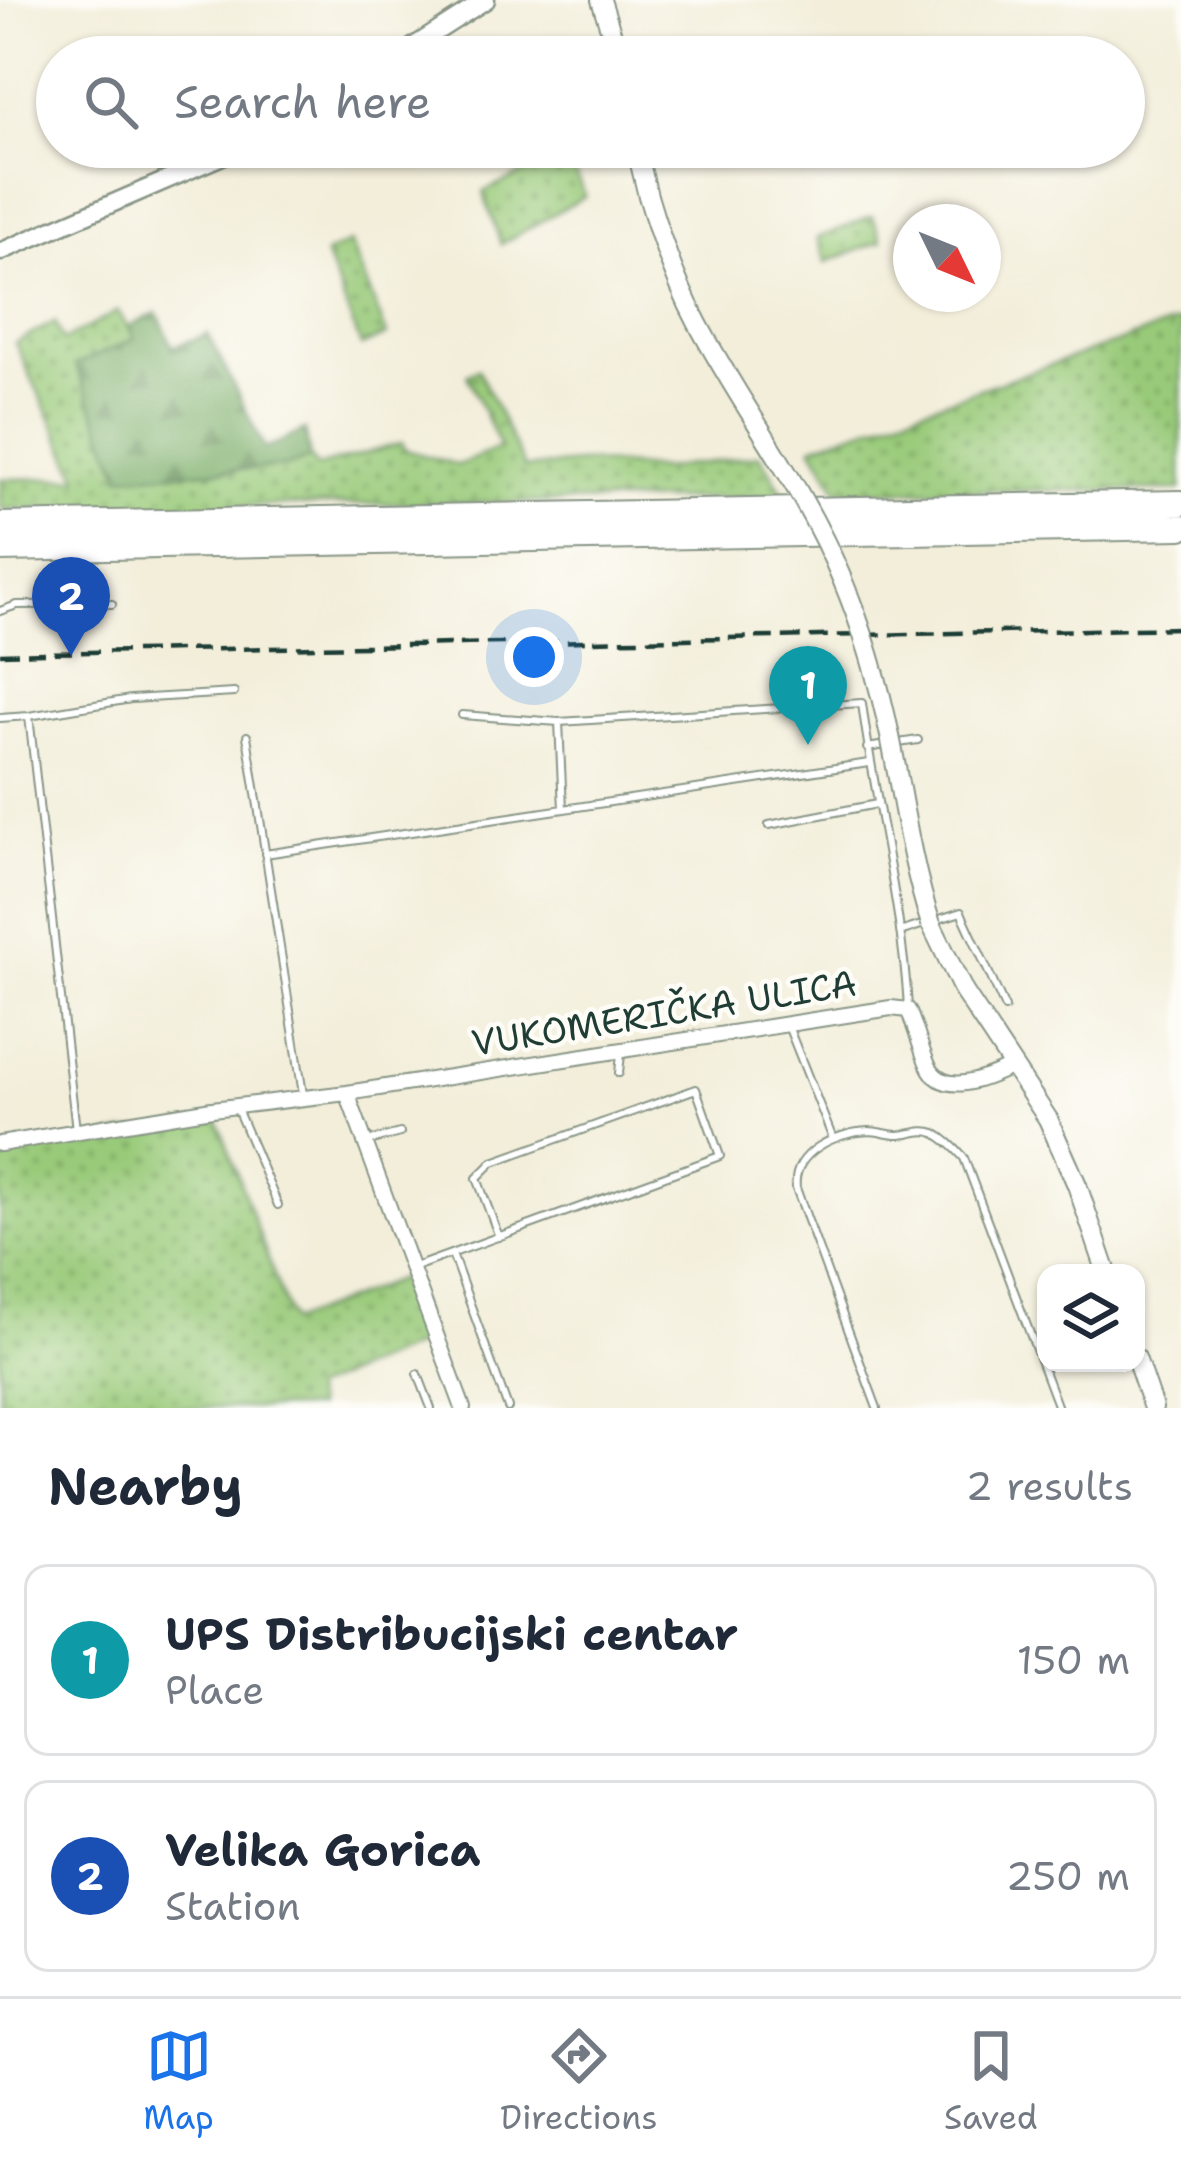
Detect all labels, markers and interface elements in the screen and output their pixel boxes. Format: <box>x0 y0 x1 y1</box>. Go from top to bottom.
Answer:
search box <box>36 36 1145 168</box>
icon: search <box>78 69 144 135</box>
text: Search here <box>174 72 431 132</box>
north arrow <box>893 204 1001 312</box>
pin: 2 <box>32 557 110 656</box>
your location <box>504 627 564 687</box>
pin: 1 <box>769 646 847 745</box>
street label: VUKOMERIČKA ULICA <box>468 958 860 1068</box>
map controls <box>1037 1264 1145 1372</box>
button: layers <box>1037 1264 1145 1372</box>
text: Nearby <box>48 1452 243 1520</box>
text: 2 results <box>966 1460 1133 1512</box>
text: UPS Distribucijski centar <box>165 1604 738 1664</box>
text: 1 <box>81 1634 99 1686</box>
text: 150 m <box>1017 1634 1130 1686</box>
text: Place <box>165 1664 264 1716</box>
text: Velika Gorica <box>165 1820 481 1880</box>
text: 2 <box>76 1850 104 1902</box>
text: 250 m <box>1006 1850 1130 1902</box>
text: Station <box>165 1880 300 1932</box>
tab: Map <box>143 2023 214 2140</box>
tab: Directions <box>500 2023 658 2140</box>
tab: Saved <box>944 2023 1038 2140</box>

